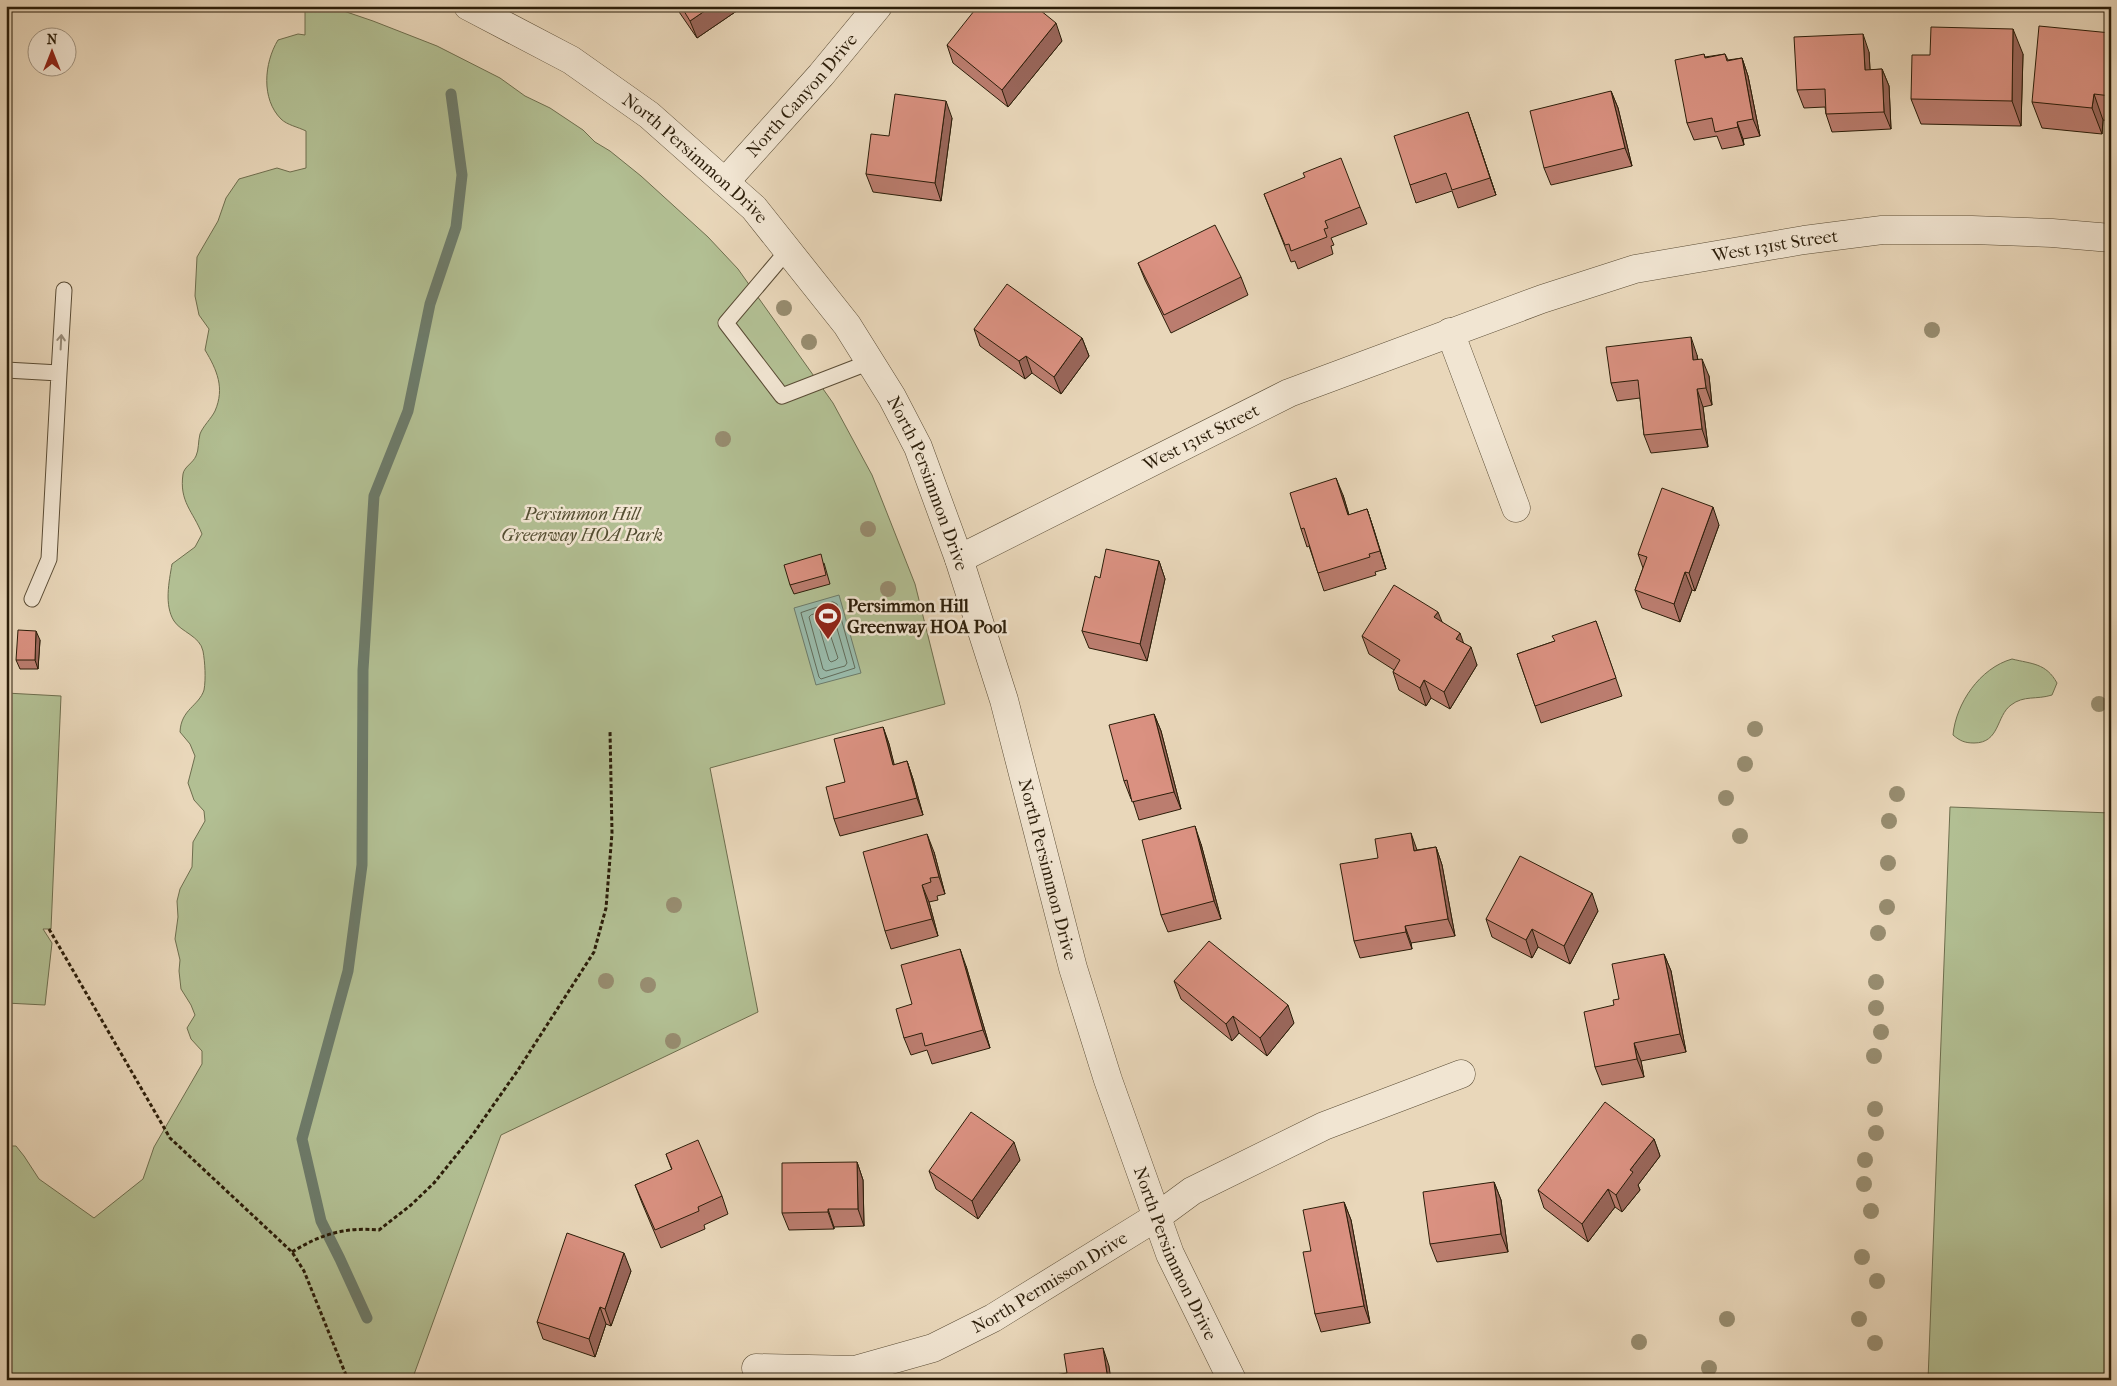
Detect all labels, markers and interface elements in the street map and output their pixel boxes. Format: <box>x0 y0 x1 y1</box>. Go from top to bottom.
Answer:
north arrow <box>28 28 78 78</box>
street label: North Canyon Drive <box>742 29 862 162</box>
text: N <box>47 31 58 48</box>
street label: North Persimmon Drive <box>618 89 772 228</box>
street label: West 131st Street <box>1710 226 1840 267</box>
one-way arrow <box>57 335 66 351</box>
street label: North Persimmon Drive <box>882 393 972 573</box>
street label: West 131st Street <box>1139 399 1263 476</box>
park label: Persimmon Hill Greenway HOA Park <box>501 504 663 546</box>
place label: Persimmon Hill Greenway HOA Pool <box>847 596 1008 638</box>
sports icon: Persimmon Hill Greenway HOA Pool <box>813 601 843 640</box>
street label: North Persimmon Drive <box>1014 777 1081 963</box>
street label: North Persimmon Drive <box>1129 1164 1221 1344</box>
street label: North Permisson Drive <box>969 1227 1132 1338</box>

